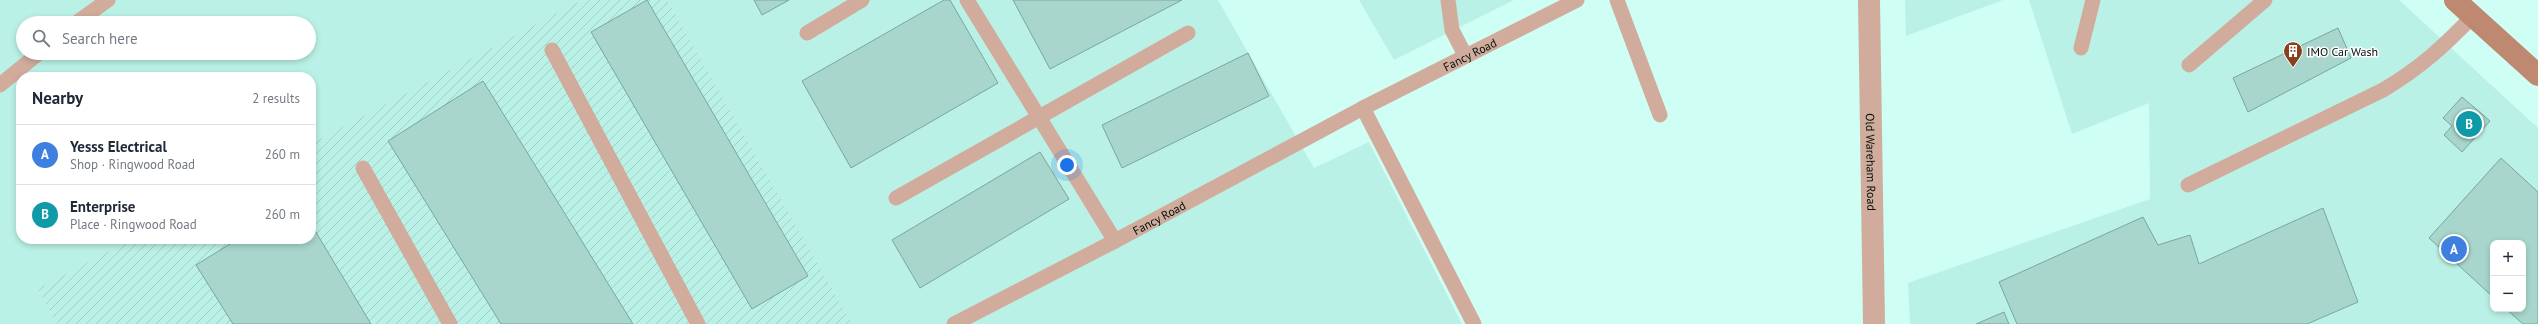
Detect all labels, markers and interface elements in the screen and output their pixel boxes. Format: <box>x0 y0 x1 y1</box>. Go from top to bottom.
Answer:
search box <box>16 16 316 60</box>
icon: search <box>30 27 52 49</box>
text: Search here <box>62 29 138 48</box>
street label: Fancy Road <box>1440 34 1499 74</box>
building icon: IMO Car Wash <box>2282 40 2304 68</box>
place label: IMO Car Wash <box>2307 44 2378 59</box>
text: Nearby <box>32 87 83 109</box>
text: 2 results <box>252 90 300 107</box>
pin: B <box>2456 109 2482 139</box>
street label: Old Wareham Road <box>1863 113 1880 211</box>
text: Yesss Electrical <box>70 137 167 156</box>
text: A <box>41 146 49 163</box>
text: 260 m <box>265 146 300 163</box>
your location <box>1057 155 1077 175</box>
text: Shop · Ringwood Road <box>70 156 195 173</box>
text: Enterprise <box>70 197 135 216</box>
street label: Fancy Road <box>1130 197 1188 238</box>
text: B <box>41 206 49 223</box>
text: 260 m <box>265 206 300 223</box>
text: Place · Ringwood Road <box>70 216 197 233</box>
pin: A <box>2441 234 2467 264</box>
map controls <box>2490 240 2526 312</box>
button: + <box>2490 240 2526 276</box>
button: − <box>2490 276 2526 312</box>

